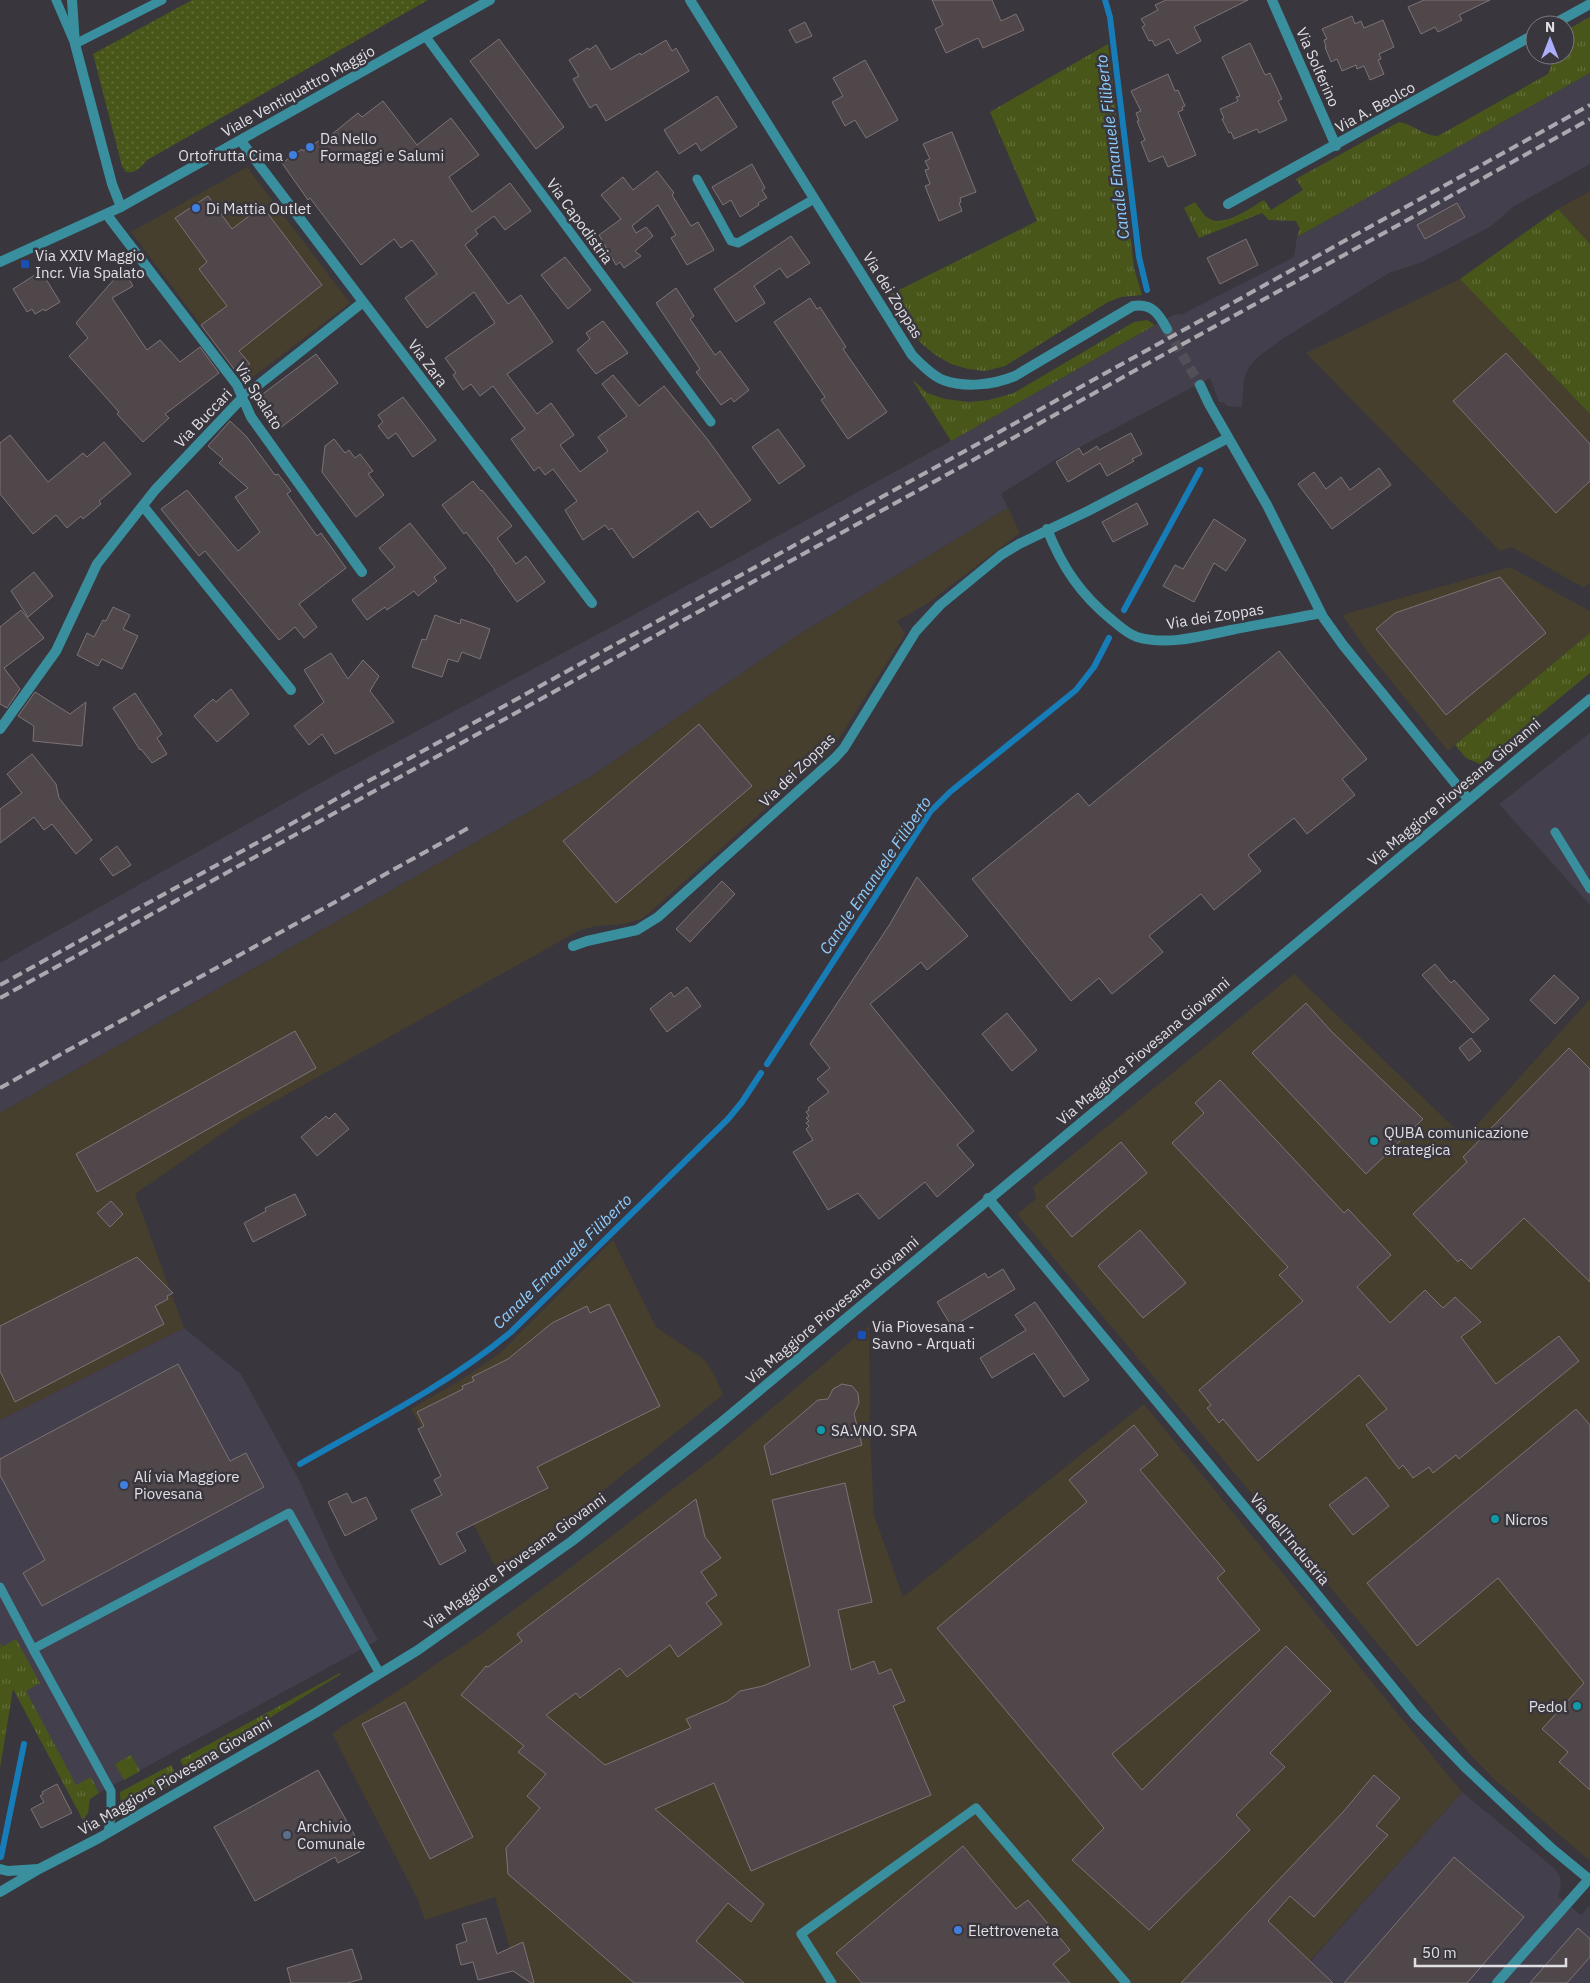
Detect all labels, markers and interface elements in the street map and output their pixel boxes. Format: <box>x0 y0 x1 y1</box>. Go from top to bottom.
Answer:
north arrow <box>1525 15 1575 65</box>
text: N <box>1545 18 1555 36</box>
street label: Via Solferino <box>1292 24 1344 110</box>
street label: Viale Ventiquattro Maggio <box>218 41 378 141</box>
water label: Canale Emanuele Filiberto <box>1091 53 1133 241</box>
street label: Via A. Beolco <box>1332 77 1418 137</box>
place label: Da Nello Formaggi e Salumi <box>320 129 444 165</box>
marker: Da Nello Formaggi e Salumi <box>304 141 316 153</box>
place label: Ortofrutta Cima <box>178 146 283 165</box>
marker: Ortofrutta Cima <box>287 149 299 161</box>
street label: Via Capodistria <box>543 175 617 267</box>
place label: Di Mattia Outlet <box>206 199 311 218</box>
marker: Di Mattia Outlet <box>190 202 202 214</box>
place label: Via XXIV Maggio Incr. Via Spalato <box>35 246 145 282</box>
street label: Via dei Zoppas <box>859 248 927 342</box>
marker: Via XXIV Maggio Incr. Via Spalato <box>19 258 31 270</box>
street label: Via Zara <box>404 335 452 391</box>
street label: Via Spalato <box>231 359 287 433</box>
street label: Via Buccari <box>170 384 236 452</box>
street label: Via dei Zoppas <box>1165 599 1265 633</box>
street label: Via Maggiore Piovesana Giovanni <box>1363 714 1545 870</box>
street label: Via dei Zoppas <box>755 729 839 811</box>
water label: Canale Emanuele Filiberto <box>815 792 935 958</box>
street label: Via Maggiore Piovesana Giovanni <box>1052 973 1234 1129</box>
place label: QUBA comunicazione strategica <box>1384 1123 1529 1159</box>
marker: QUBA comunicazione strategica <box>1368 1135 1380 1147</box>
water label: Canale Emanuele Filiberto <box>488 1189 636 1333</box>
street label: Via Maggiore Piovesana Giovanni <box>741 1232 923 1388</box>
place label: Via Piovesana - Savno - Arquati <box>872 1317 975 1353</box>
marker: Via Piovesana - Savno - Arquati <box>856 1329 868 1341</box>
place label: SA.VNO. SPA <box>831 1421 917 1440</box>
marker: SA.VNO. SPA <box>815 1424 827 1436</box>
place label: Alí via Maggiore Piovesana <box>134 1467 240 1503</box>
marker: Alí via Maggiore Piovesana <box>118 1479 130 1491</box>
street label: Via Maggiore Piovesana Giovanni <box>420 1489 610 1633</box>
street label: Via dell'Industria <box>1246 1489 1334 1589</box>
place label: Nicros <box>1505 1510 1548 1529</box>
marker: Nicros <box>1489 1513 1501 1525</box>
place label: Pedol <box>1529 1697 1567 1716</box>
marker: Pedol <box>1571 1700 1583 1712</box>
street label: Via Maggiore Piovesana Giovanni <box>75 1713 275 1839</box>
place label: Archivio Comunale <box>297 1817 365 1853</box>
marker: Archivio Comunale <box>281 1829 293 1841</box>
place label: Elettroveneta <box>968 1921 1059 1940</box>
marker: Elettroveneta <box>952 1924 964 1936</box>
scale bar <box>1415 1936 1566 1968</box>
text: 50 m <box>1422 1943 1457 1962</box>

